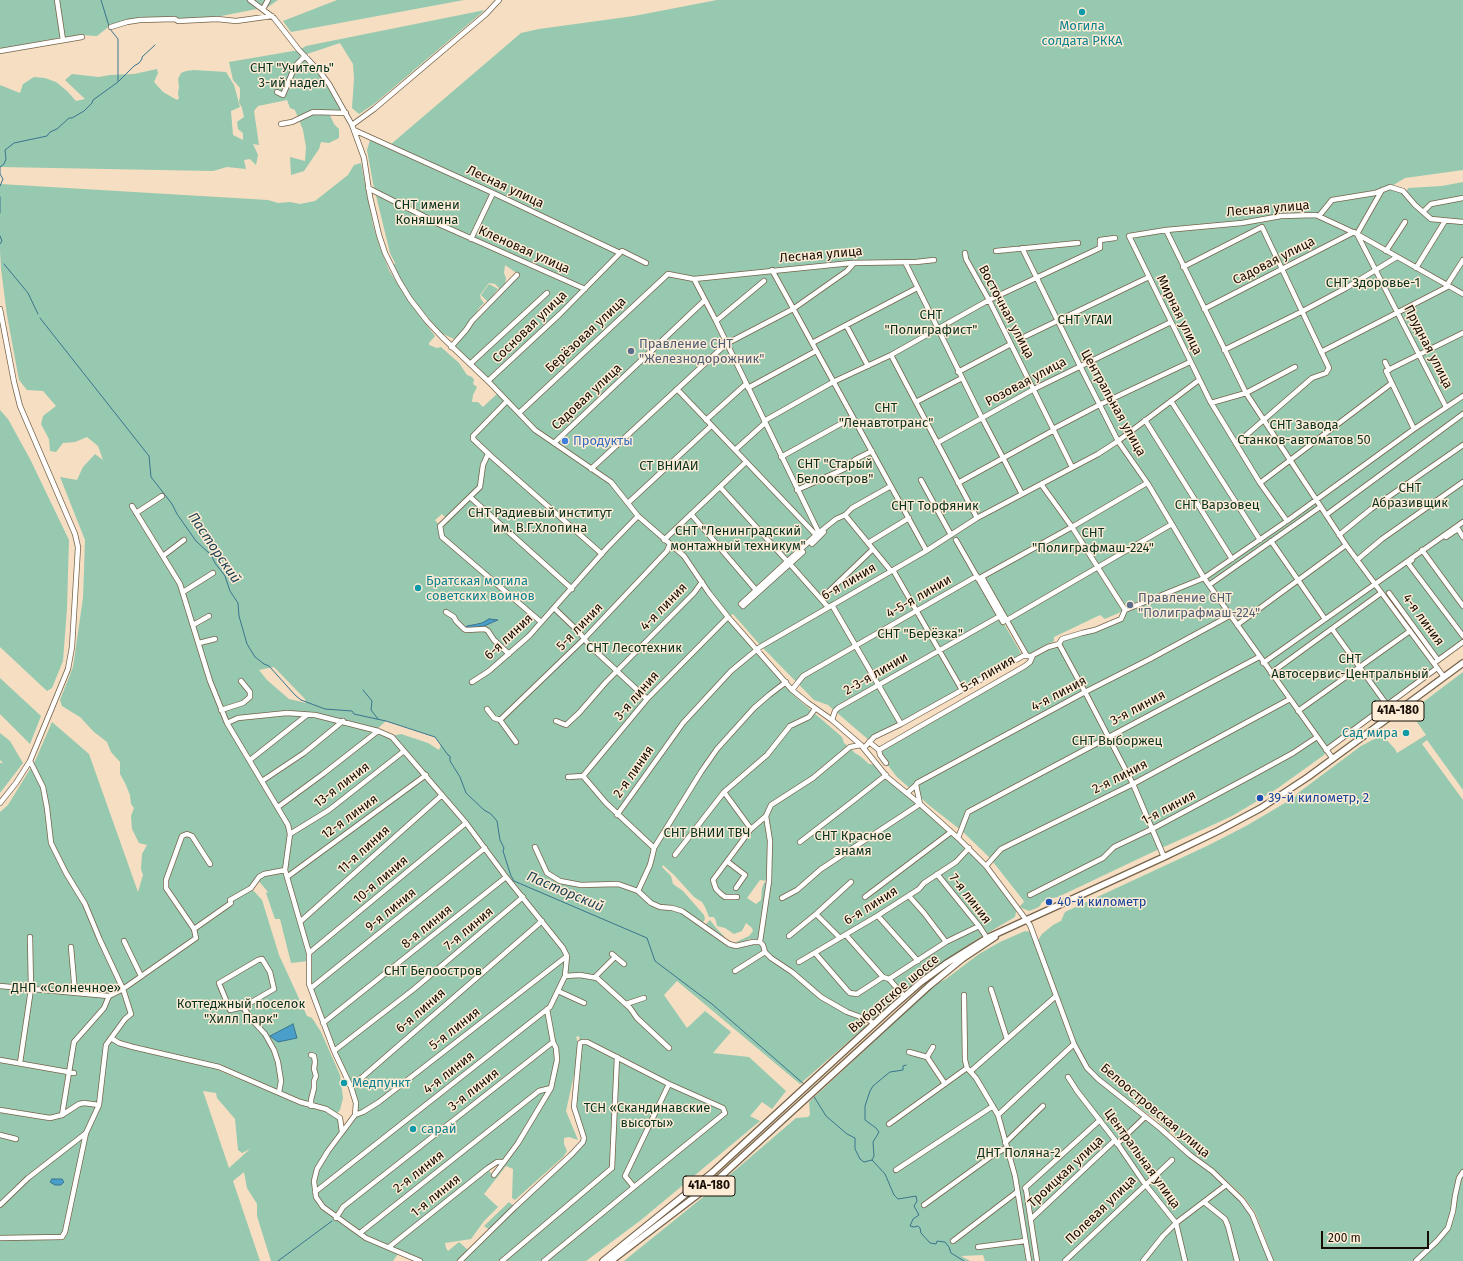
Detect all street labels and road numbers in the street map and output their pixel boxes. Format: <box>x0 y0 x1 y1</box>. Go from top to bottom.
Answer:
street label: Лесная улица <box>464 162 546 212</box>
street label: Лесная улица <box>1226 198 1310 220</box>
street label: Кленовая улица <box>476 223 572 277</box>
street label: Садовая улица <box>1230 234 1318 288</box>
street label: Лесная улица <box>779 244 863 266</box>
street label: Восточная улица <box>975 263 1037 361</box>
street label: Мирная улица <box>1153 272 1205 358</box>
street label: Сосновая улица <box>490 288 570 366</box>
street label: Берёзовая улица <box>543 294 629 376</box>
street label: Прудная улица <box>1400 303 1456 391</box>
street label: Центральная улица <box>1077 347 1149 459</box>
street label: Розовая улица <box>983 354 1069 410</box>
street label: Садовая улица <box>549 361 625 433</box>
street label: 6-я линия <box>819 560 879 604</box>
street label: 4-5-я линии <box>884 572 954 622</box>
street label: 4-я линия <box>637 580 691 634</box>
street label: 4-я линия <box>1399 591 1447 649</box>
street label: 5-я линия <box>554 600 606 654</box>
street label: 6-я линия <box>482 611 536 663</box>
street label: 2-3-я линии <box>841 649 911 699</box>
street label: 5-я линия <box>958 652 1018 696</box>
street label: 3-я линия <box>611 668 663 724</box>
street label: 4-я линия <box>1029 673 1089 715</box>
street label: 3-я линия <box>1108 687 1168 729</box>
road number: 41А-180 <box>1372 701 1424 721</box>
street label: 2-я линия <box>610 743 658 801</box>
street label: 2-я линия <box>1090 756 1150 798</box>
street label: 13-я линия <box>311 759 373 811</box>
street label: 1-я линия <box>1139 787 1199 829</box>
street label: 12-я линия <box>319 791 381 843</box>
street label: 11-я линия <box>335 823 393 877</box>
street label: 10-я линия <box>351 853 411 907</box>
street label: 7-я линия <box>946 871 994 927</box>
street label: 6-я линия <box>841 883 901 929</box>
street label: 9-я линия <box>363 885 419 935</box>
street label: 8-я линия <box>398 902 456 952</box>
street label: 7-я линия <box>441 904 497 954</box>
street label: Выборгское шоссе <box>846 952 942 1036</box>
street label: 6-я линия <box>393 985 449 1037</box>
street label: 5-я линия <box>427 1004 483 1054</box>
street label: 4-я линия <box>420 1048 478 1098</box>
street label: Белоостровская улица <box>1097 1061 1213 1161</box>
street label: 3-я линия <box>446 1065 502 1115</box>
street label: Центральная улица <box>1100 1106 1184 1212</box>
street label: Троицкая улица <box>1025 1133 1107 1211</box>
street label: 2-я линия <box>391 1147 447 1197</box>
street label: 1-я линия <box>408 1171 464 1221</box>
street label: Полевая улица <box>1063 1172 1139 1248</box>
road number: 41А-180 <box>683 1176 735 1196</box>

